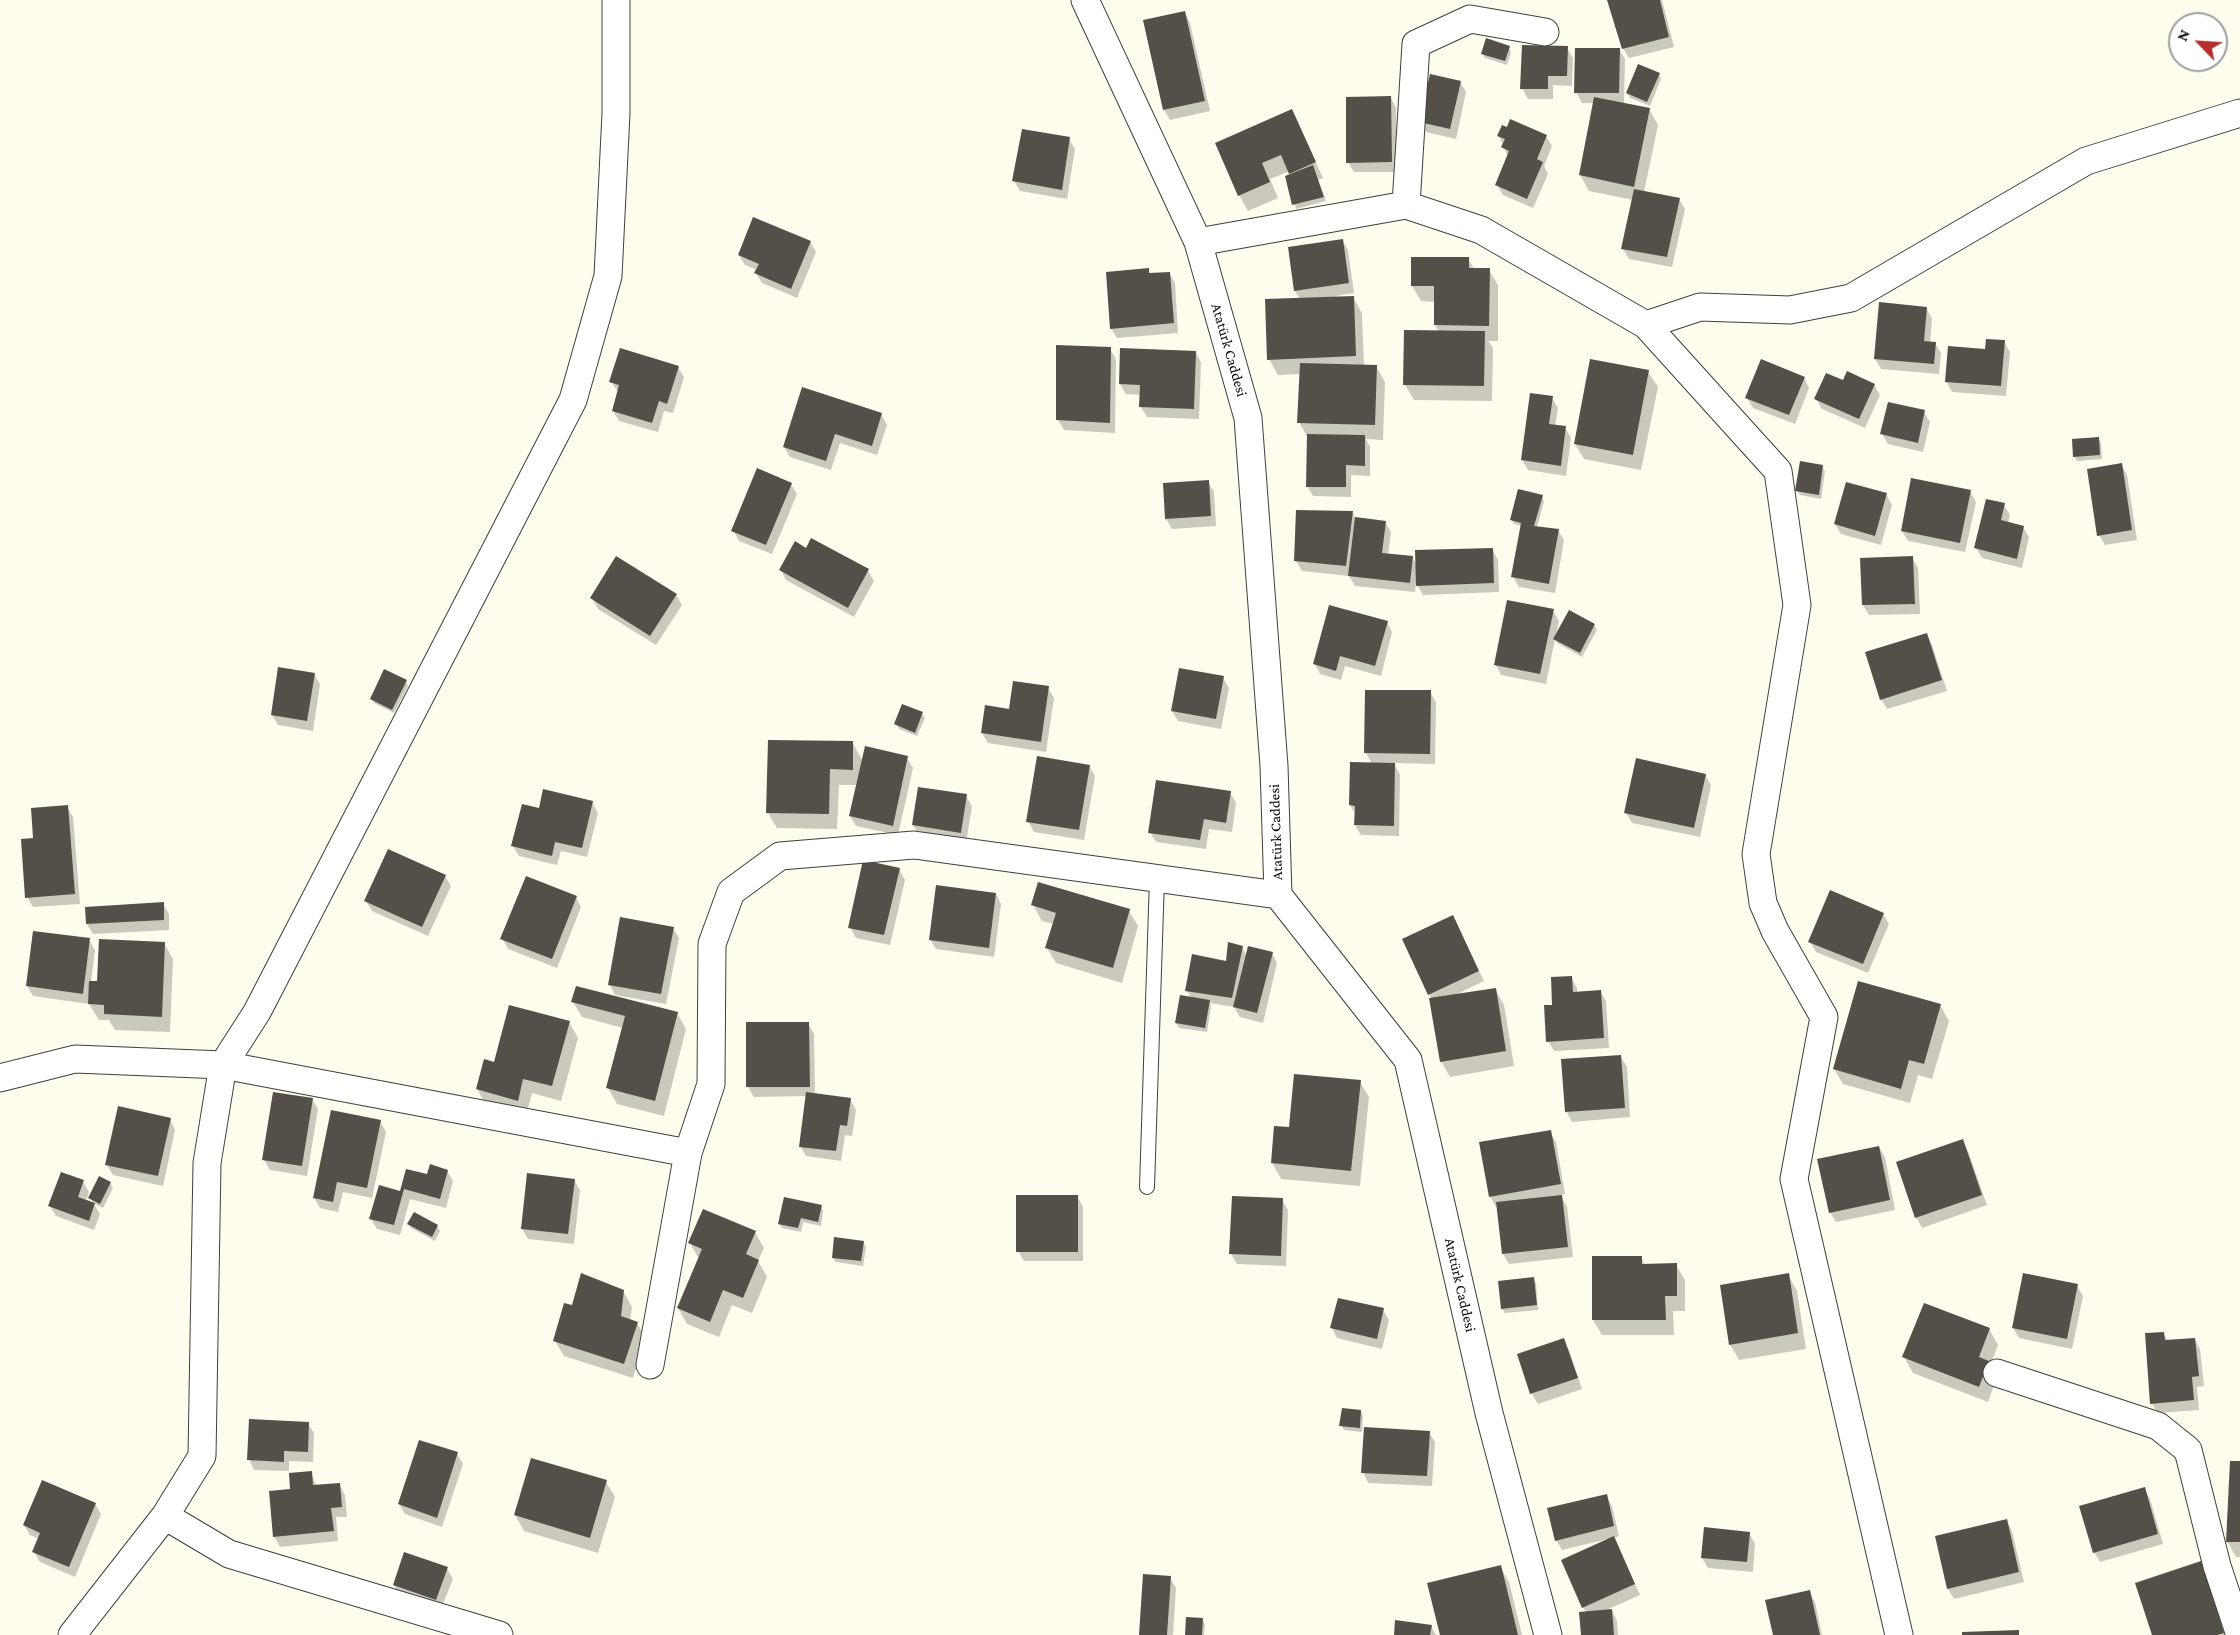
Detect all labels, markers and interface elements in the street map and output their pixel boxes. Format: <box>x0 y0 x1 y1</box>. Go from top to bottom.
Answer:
north arrow <box>2168 12 2228 72</box>
text: N <box>2173 26 2193 44</box>
street label: Atatürk Caddesi <box>1207 301 1251 399</box>
street label: Atatürk Caddesi <box>1265 784 1287 880</box>
street label: Atatürk Caddesi <box>1440 1236 1480 1334</box>

